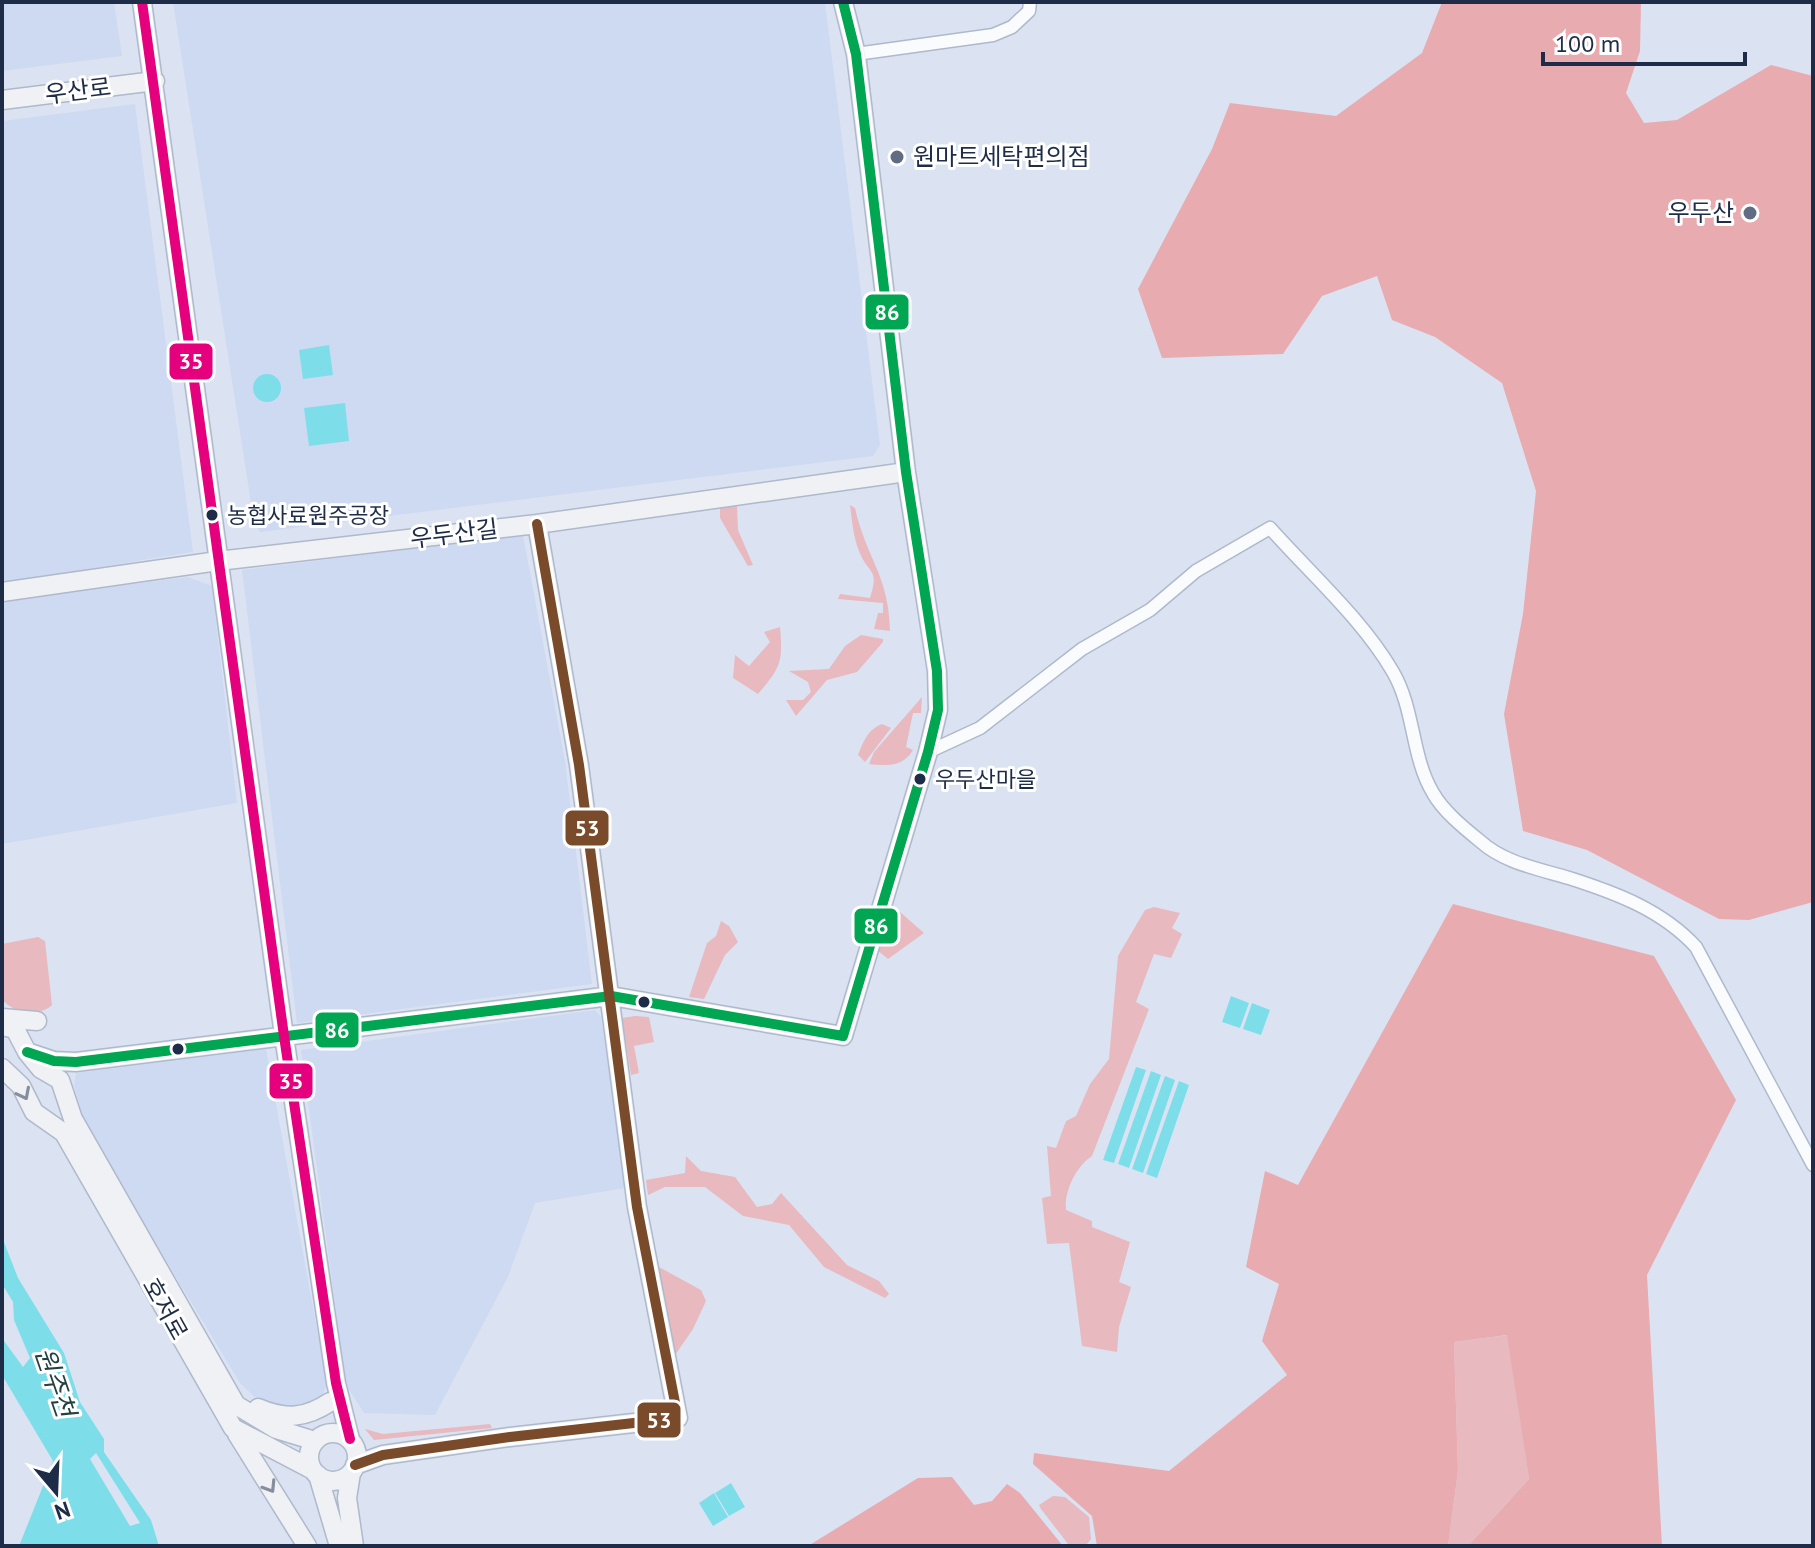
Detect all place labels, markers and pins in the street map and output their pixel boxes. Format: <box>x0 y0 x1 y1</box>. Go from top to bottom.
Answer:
place label: 원마트세탁편의점 <box>913 141 1090 172</box>
marker: 원마트세탁편의점 <box>888 148 906 166</box>
place label: 우두산 <box>1668 197 1734 228</box>
marker: 우두산 <box>1741 204 1759 222</box>
place label: 농협사료원주공장 <box>227 501 389 529</box>
marker: 농협사료원주공장 <box>204 507 220 523</box>
place label: 우두산마을 <box>935 765 1036 793</box>
marker: 우두산마을 <box>912 771 928 787</box>
unlabelled marker <box>636 994 652 1010</box>
unlabelled marker <box>170 1041 186 1057</box>

